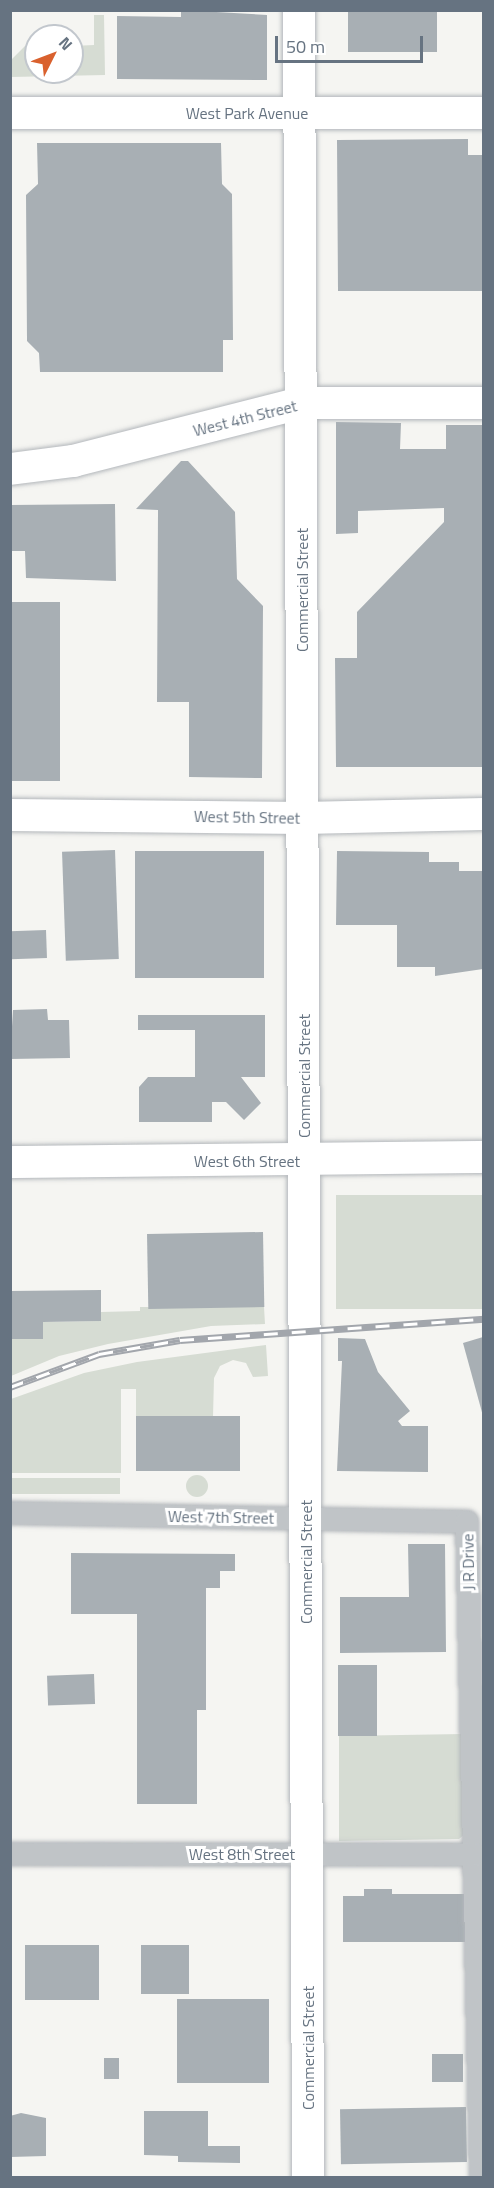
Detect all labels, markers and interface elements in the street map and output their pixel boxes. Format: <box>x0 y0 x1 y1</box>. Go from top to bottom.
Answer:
north arrow <box>24 24 84 84</box>
scale bar <box>278 24 426 62</box>
text: N <box>53 31 79 55</box>
text: 50 m <box>286 33 325 60</box>
street label: West Park Avenue <box>186 103 308 123</box>
street label: West 4th Street <box>191 396 299 440</box>
street label: Commercial Street <box>292 528 312 652</box>
street label: West 5th Street <box>194 806 300 828</box>
street label: Commercial Street <box>294 1014 314 1138</box>
street label: West 6th Street <box>194 1151 300 1171</box>
street label: Commercial Street <box>296 1500 316 1624</box>
street label: West 7th Street <box>168 1506 274 1528</box>
street label: J R Drive <box>458 1534 478 1590</box>
street label: West 8th Street <box>189 1844 295 1864</box>
street label: Commercial Street <box>298 1986 318 2110</box>

